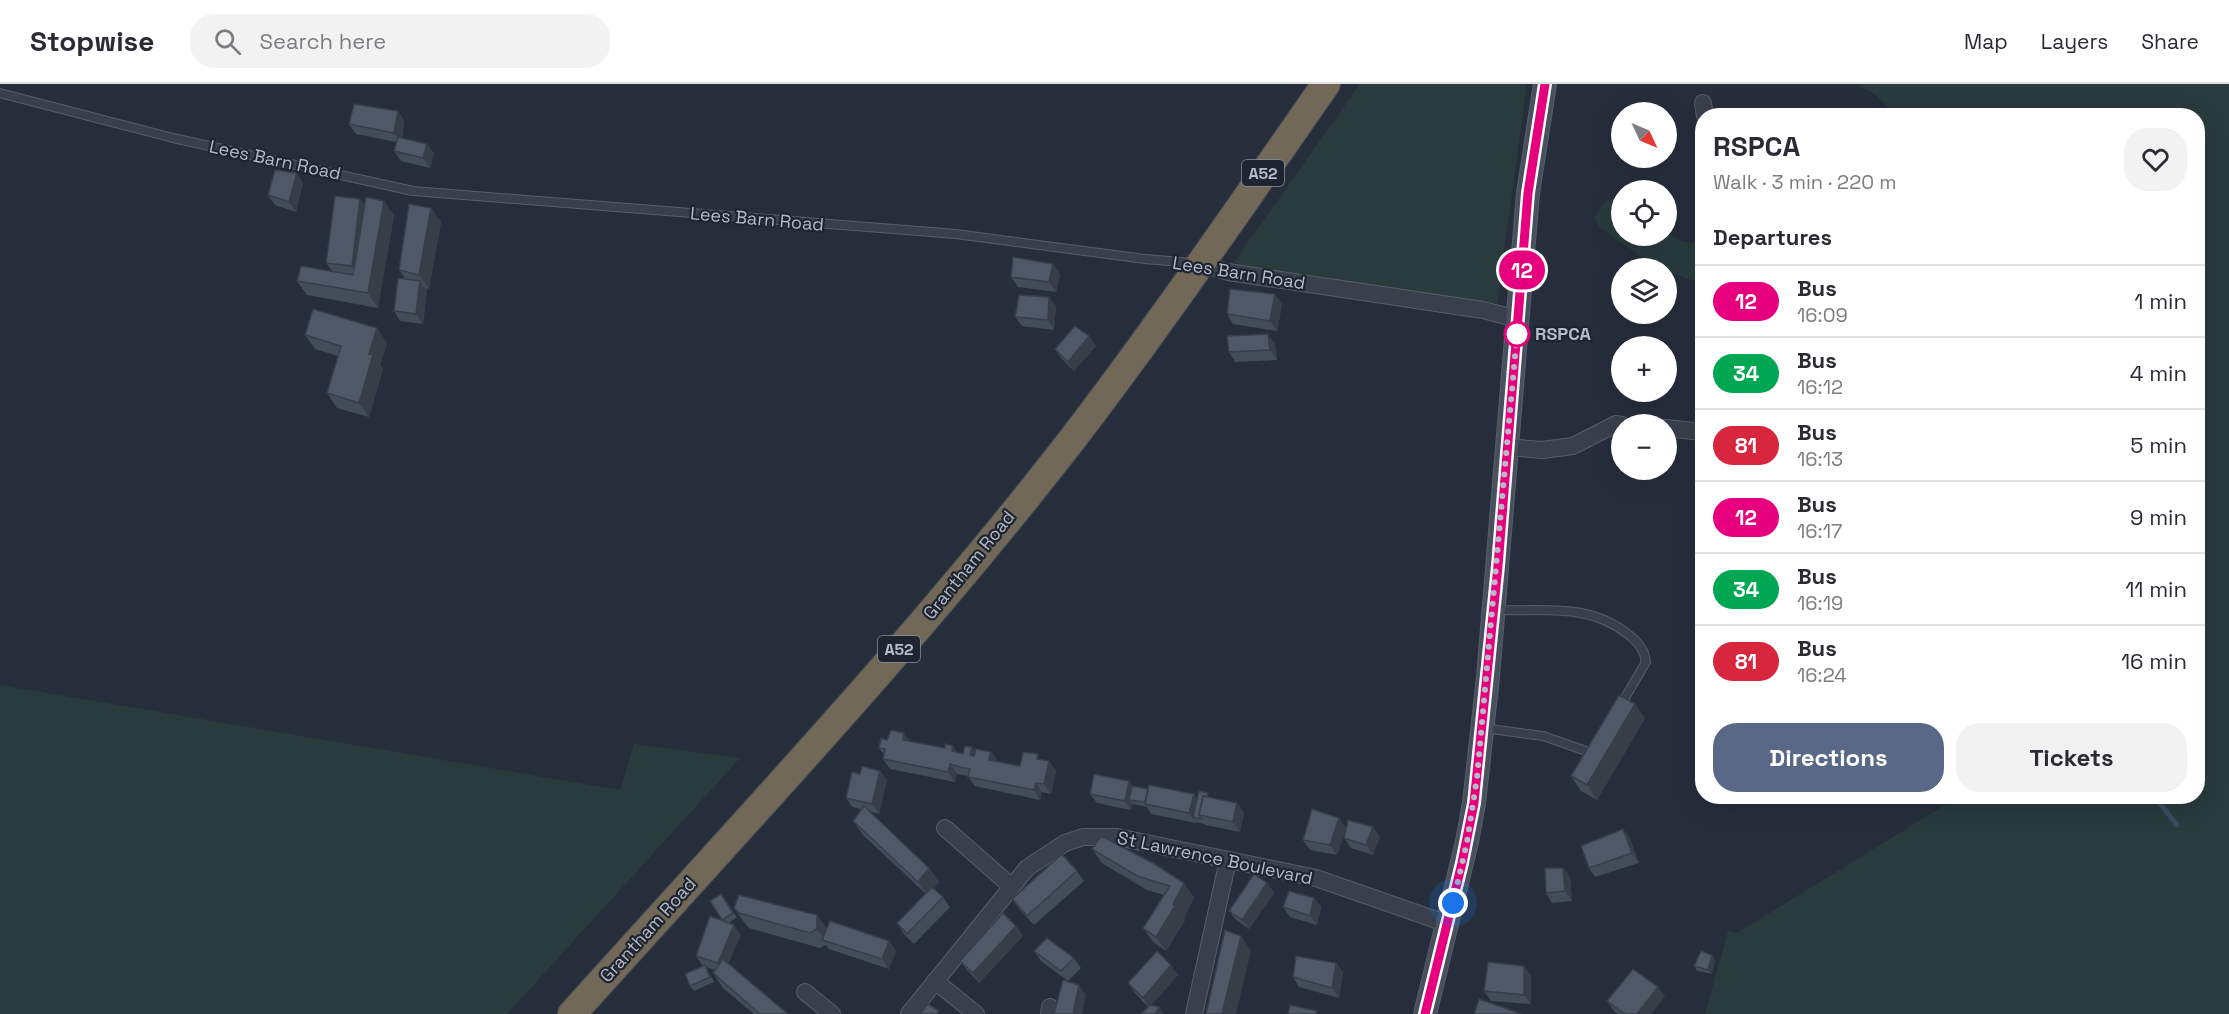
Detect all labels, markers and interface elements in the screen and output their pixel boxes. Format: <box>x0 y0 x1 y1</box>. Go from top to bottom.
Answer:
search box <box>190 14 610 68</box>
text: Stopwise <box>30 23 154 59</box>
icon: search <box>211 25 244 58</box>
text: Search here <box>259 27 386 55</box>
text: Map <box>1964 28 2008 55</box>
text: Layers <box>2041 28 2108 55</box>
text: Share <box>2141 28 2199 55</box>
north arrow <box>1611 102 1677 168</box>
map controls <box>1611 102 1677 480</box>
text: RSPCA <box>1713 128 1800 164</box>
button: heart <box>2124 128 2187 191</box>
street label: Lees Barn Road <box>207 134 343 185</box>
road number: A52 <box>1242 160 1284 186</box>
text: Walk · 3 min · 220 m <box>1713 169 1896 195</box>
button: locate <box>1611 180 1677 246</box>
street label: Lees Barn Road <box>689 201 825 236</box>
text: Departures <box>1713 223 1832 251</box>
line badge: 12 <box>1495 250 1549 290</box>
street label: Lees Barn Road <box>1171 251 1307 294</box>
text: 12 <box>1511 257 1533 284</box>
button: layers <box>1611 258 1677 324</box>
text: Bus <box>1797 274 1837 302</box>
text: 1 min <box>2134 287 2187 315</box>
text: 12 <box>1735 288 1757 315</box>
text: 16:09 <box>1797 302 1848 328</box>
marker: RSPCA <box>1504 321 1530 347</box>
place label: RSPCA <box>1535 322 1592 345</box>
button: + <box>1611 336 1677 402</box>
text: Bus <box>1797 346 1837 374</box>
text: 4 min <box>2130 359 2187 387</box>
text: 34 <box>1733 360 1759 387</box>
text: 16:12 <box>1797 374 1843 400</box>
button: − <box>1611 414 1677 480</box>
text: Bus <box>1797 418 1837 446</box>
text: 5 min <box>2130 431 2187 459</box>
text: 81 <box>1735 432 1757 459</box>
text: 16:13 <box>1797 446 1843 472</box>
text: Bus <box>1797 490 1837 518</box>
text: 9 min <box>2130 503 2187 531</box>
text: 12 <box>1735 504 1757 531</box>
street label: Grantham Road <box>918 506 1020 624</box>
text: 16:17 <box>1797 518 1842 544</box>
text: Bus <box>1797 562 1837 590</box>
text: 11 min <box>2125 575 2187 603</box>
text: 34 <box>1733 576 1759 603</box>
text: 16:19 <box>1797 590 1843 616</box>
text: Bus <box>1797 634 1837 662</box>
road number: A52 <box>878 636 920 662</box>
text: 16 min <box>2121 647 2187 675</box>
text: 81 <box>1735 648 1757 675</box>
text: 16:24 <box>1797 662 1847 688</box>
button: Directions <box>1713 723 1944 792</box>
button: Tickets <box>1956 723 2187 792</box>
street label: St Lawrence Boulevard <box>1115 826 1315 889</box>
street label: Grantham Road <box>594 872 701 987</box>
your location <box>1438 888 1468 918</box>

